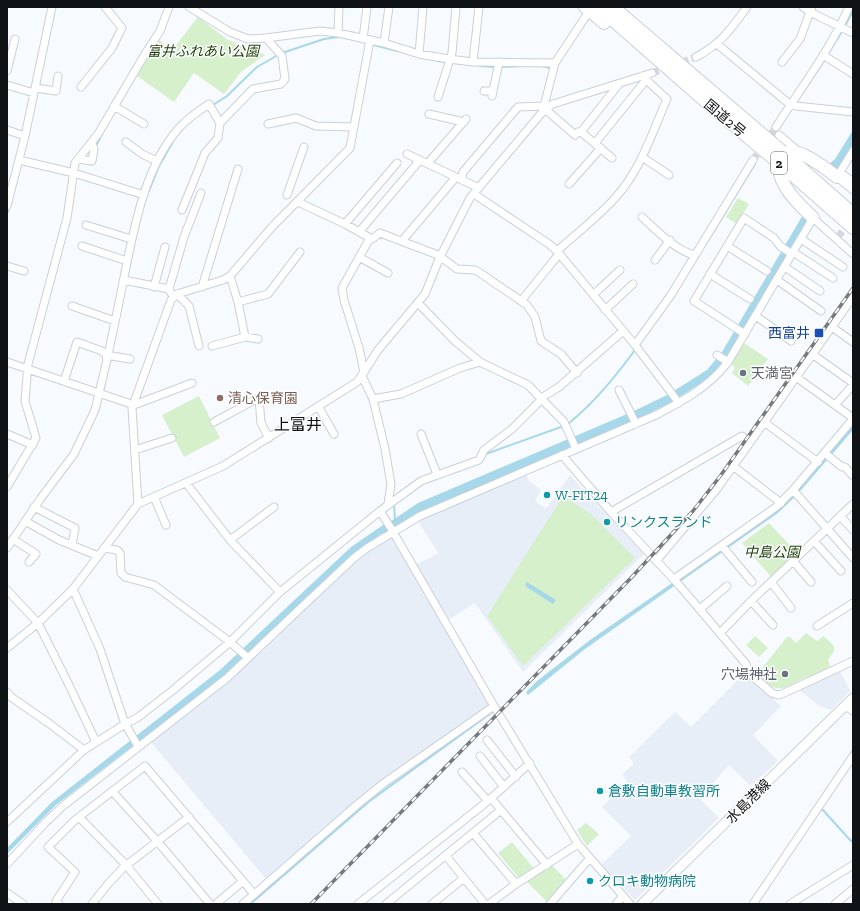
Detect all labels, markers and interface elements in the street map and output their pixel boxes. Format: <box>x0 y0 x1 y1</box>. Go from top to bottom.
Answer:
park label: 富井ふれあい公園 <box>147 43 261 60</box>
street label: 国道2号 <box>700 96 749 141</box>
road number: 2 <box>771 152 787 174</box>
place label: 西富井 <box>768 325 810 342</box>
marker: 西富井 <box>813 327 825 339</box>
place label: 天満宮 <box>751 365 793 382</box>
marker: 天満宮 <box>738 368 748 378</box>
place label: 清心保育園 <box>228 390 298 407</box>
marker: 清心保育園 <box>215 393 225 403</box>
district label: 上富井 <box>274 415 322 434</box>
place label: W-FIT24 <box>555 487 608 504</box>
marker: W-FIT24 <box>542 490 552 500</box>
place label: リンクスランド <box>615 514 713 531</box>
marker: リンクスランド <box>602 517 612 527</box>
park label: 中島公園 <box>744 544 802 561</box>
place label: 穴場神社 <box>721 666 777 683</box>
marker: 穴場神社 <box>780 669 790 679</box>
street label: 水島港線 <box>723 776 774 827</box>
place label: 倉敷自動車教習所 <box>608 783 720 800</box>
marker: 倉敷自動車教習所 <box>595 786 605 796</box>
place label: クロキ動物病院 <box>598 873 696 890</box>
marker: クロキ動物病院 <box>585 876 595 886</box>

